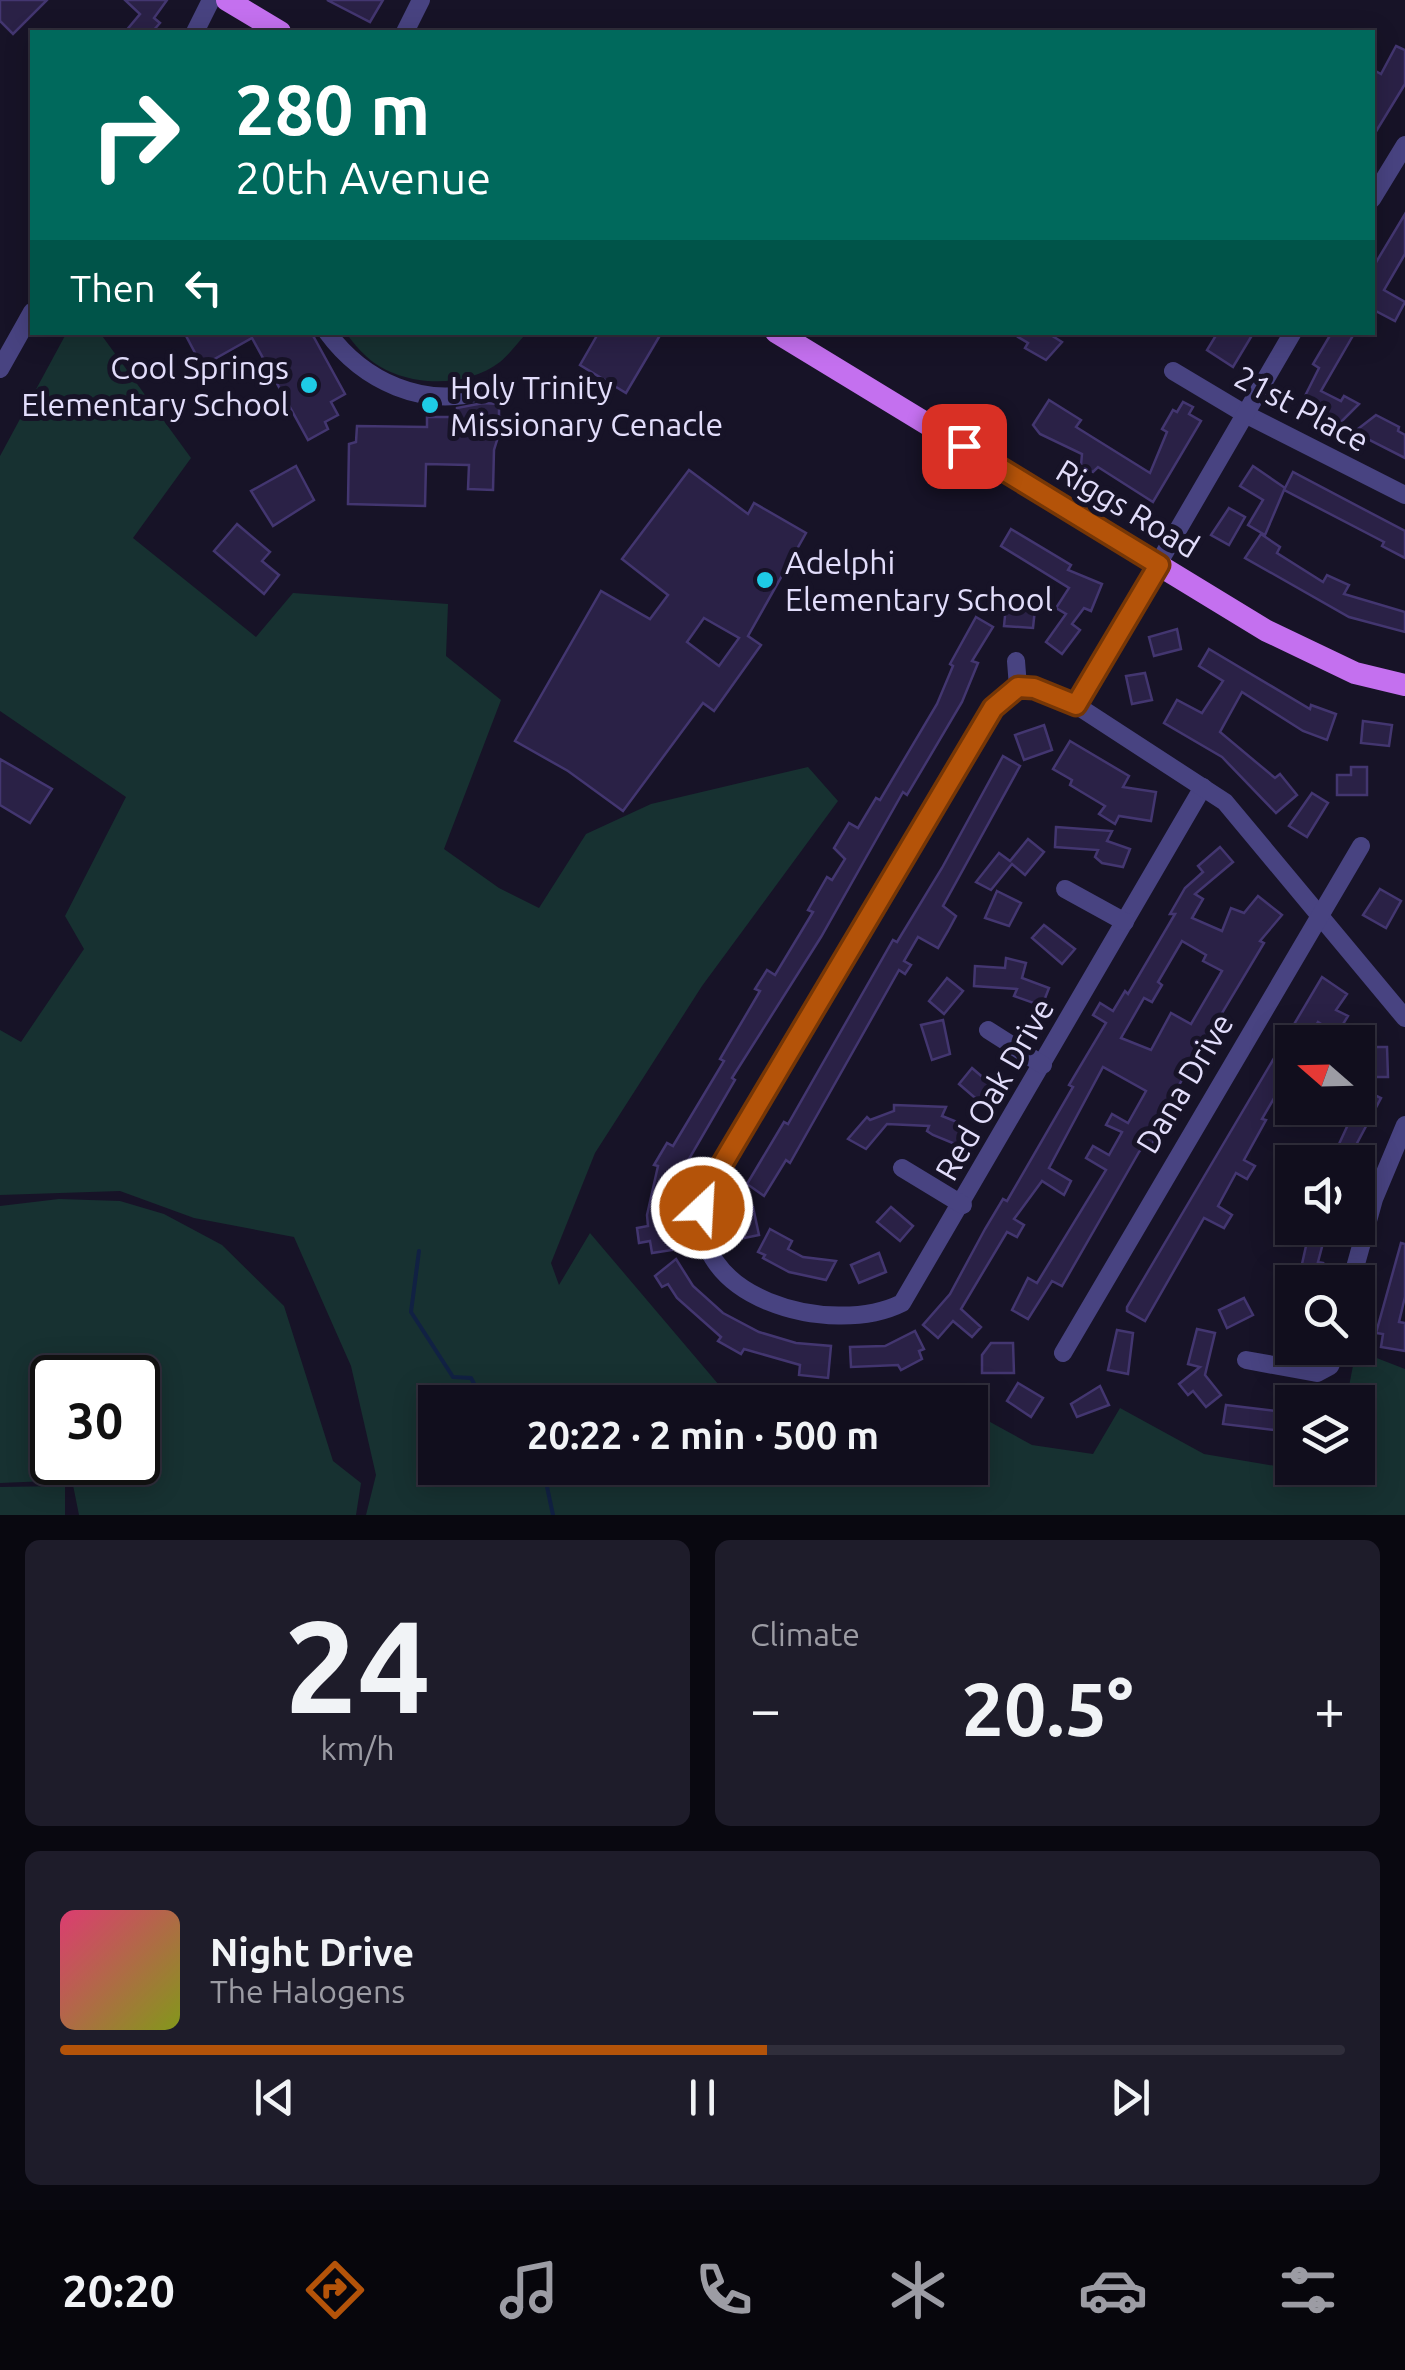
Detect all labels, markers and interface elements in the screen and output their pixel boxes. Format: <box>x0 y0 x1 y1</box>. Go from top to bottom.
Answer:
icon: right <box>70 70 200 200</box>
text: 280 m <box>235 70 430 148</box>
text: 20th Avenue <box>235 152 491 203</box>
icon: left <box>176 260 231 315</box>
text: Then <box>70 267 156 309</box>
place label: Cool Springs Elementary School <box>21 349 289 422</box>
street label: 21st Place <box>1229 358 1375 458</box>
place label: Holy Trinity Missionary Cenacle <box>450 369 723 442</box>
marker: Cool Springs Elementary School <box>298 374 320 396</box>
marker: Holy Trinity Missionary Cenacle <box>419 394 441 416</box>
pin <box>922 404 1007 489</box>
icon: arrive <box>937 419 992 474</box>
street label: Riggs Road <box>1050 451 1206 565</box>
place label: Adelphi Elementary School <box>785 544 1053 617</box>
marker: Adelphi Elementary School <box>754 569 776 591</box>
street label: Red Oak Drive <box>927 992 1061 1186</box>
street label: Dana Drive <box>1128 1007 1240 1159</box>
north arrow <box>1275 1025 1375 1125</box>
map controls <box>1275 1025 1375 1485</box>
button: sound <box>1275 1145 1375 1245</box>
position arrow <box>650 1156 754 1260</box>
button: search <box>1275 1265 1375 1365</box>
speed limit sign: 30 <box>30 1355 160 1485</box>
button: layers <box>1275 1385 1375 1485</box>
text: 20:22 · 2 min · 500 m <box>527 1414 879 1456</box>
text: 24 <box>284 1592 431 1738</box>
text: Climate <box>750 1616 860 1652</box>
text: 20.5° <box>962 1666 1133 1750</box>
text: − <box>750 1678 781 1739</box>
text: + <box>1314 1678 1345 1739</box>
text: km/h <box>321 1730 394 1766</box>
text: Night Drive <box>210 1931 414 1973</box>
text: The Halogens <box>210 1973 405 2009</box>
icon: previous <box>247 2070 302 2125</box>
icon: pause <box>675 2070 730 2125</box>
icon: next <box>1103 2070 1158 2125</box>
icon: directions <box>300 2255 370 2325</box>
icon: music <box>494 2255 564 2325</box>
icon: phone <box>689 2255 759 2325</box>
icon: climate <box>883 2255 953 2325</box>
icon: car <box>1078 2255 1148 2325</box>
icon: filters <box>1273 2255 1343 2325</box>
text: 20:20 <box>62 2265 175 2316</box>

